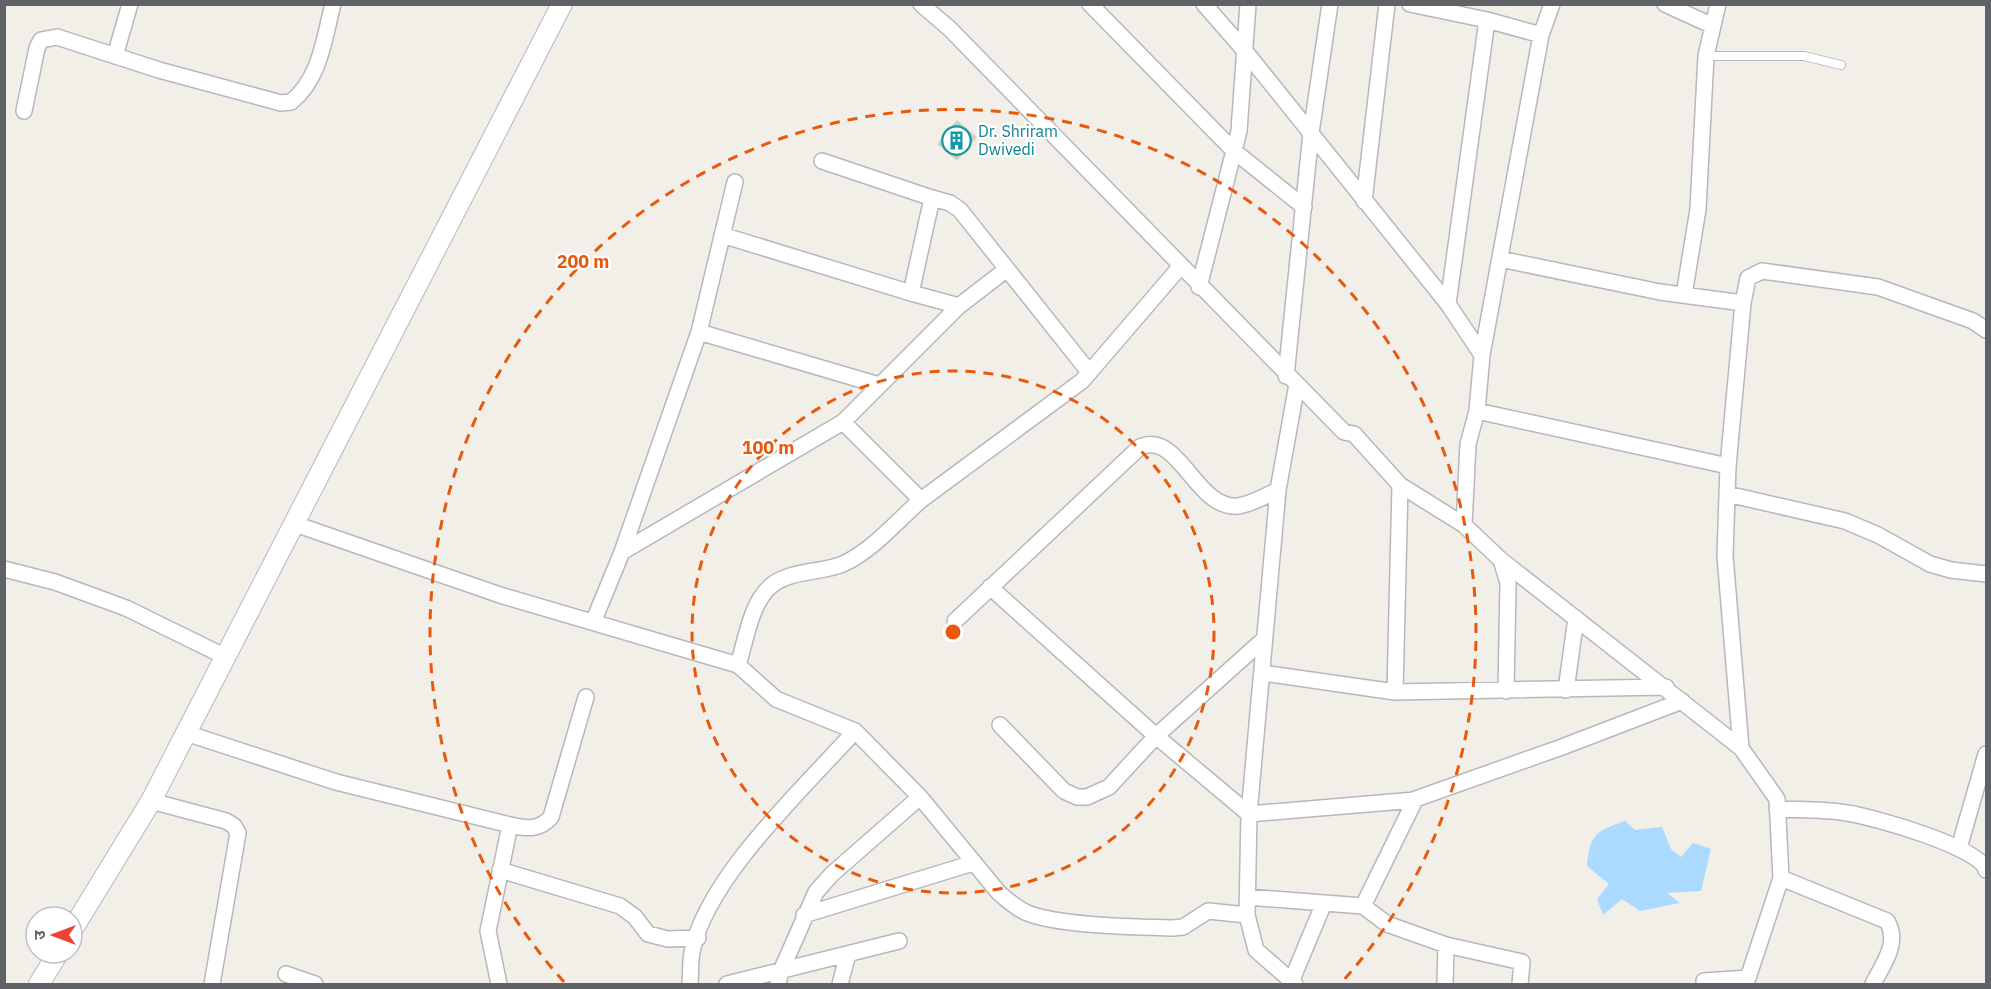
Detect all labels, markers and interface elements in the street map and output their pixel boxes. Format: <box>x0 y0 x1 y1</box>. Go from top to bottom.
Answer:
place label: Dr. Shriram Dwivedi <box>978 121 1058 159</box>
building icon: Dr. Shriram Dwivedi <box>941 124 973 156</box>
text: 200 m <box>557 250 609 273</box>
text: 100 m <box>742 436 794 459</box>
centre of rings <box>943 622 963 642</box>
north arrow <box>24 905 84 965</box>
text: उ <box>29 930 49 940</box>

